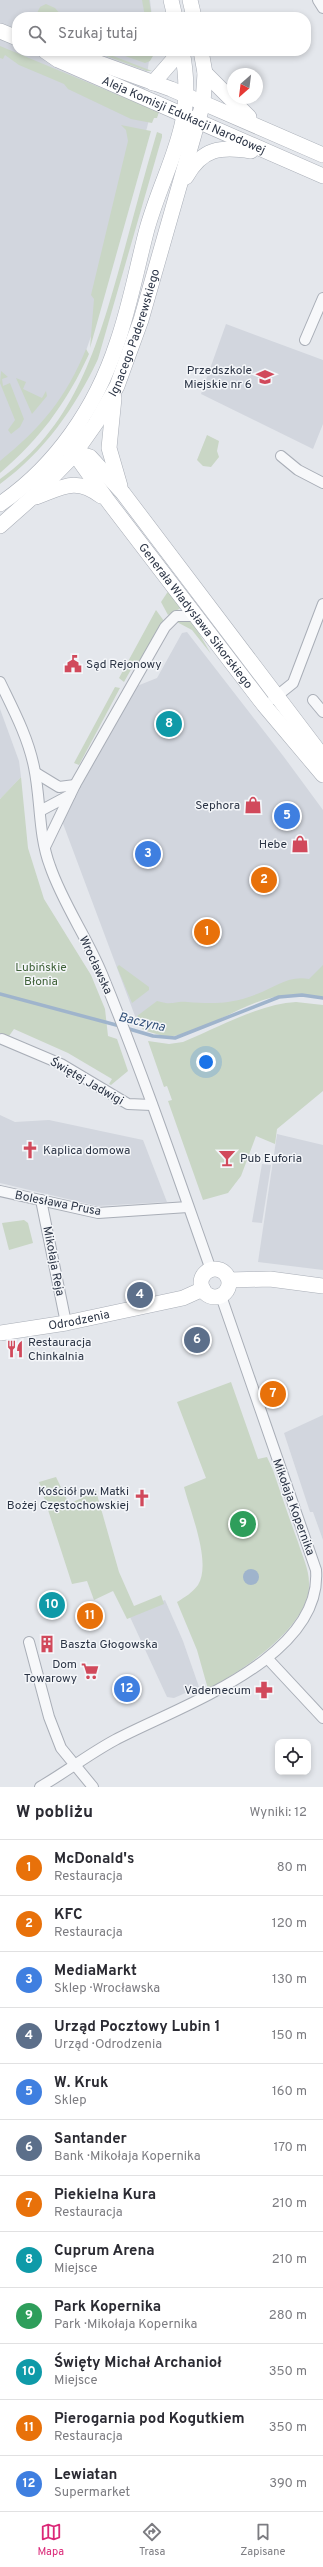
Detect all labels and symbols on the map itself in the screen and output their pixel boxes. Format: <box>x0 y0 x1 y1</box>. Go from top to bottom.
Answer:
north arrow <box>227 68 263 104</box>
street label: Aleja Komisji Edukacji Narodowej <box>99 73 268 159</box>
street label: Ignacego Paderewskiego <box>105 267 164 400</box>
place label: Przedszkole Miejskie nr 6 <box>184 363 252 393</box>
school or university icon: Przedszkole Miejskie nr 6 <box>255 367 275 387</box>
street label: Generała Władysława Sikorskiego <box>134 540 256 693</box>
public building icon: Sąd Rejonowy <box>63 654 83 674</box>
place label: Sąd Rejonowy <box>86 657 162 673</box>
pin: 8 <box>156 709 182 739</box>
shop icon: Sephora <box>243 795 263 815</box>
place label: Sephora <box>195 798 240 814</box>
pin: 5 <box>274 801 300 831</box>
shop icon: Hebe <box>290 834 310 854</box>
place label: Hebe <box>259 837 287 853</box>
pin: 3 <box>135 839 161 869</box>
pin: 2 <box>251 865 277 895</box>
pin: 1 <box>194 917 220 947</box>
street label: Wrocławska <box>75 934 116 997</box>
park label: Lubińskie Błonia <box>15 960 67 990</box>
water label: Baczyna <box>116 1010 167 1036</box>
your location <box>196 1052 216 1072</box>
street label: Świętej Jadwigi <box>47 1054 126 1109</box>
church icon: Kaplica domowa <box>20 1140 40 1160</box>
place label: Kaplica domowa <box>43 1143 130 1159</box>
bar icon: Pub Euforia <box>217 1148 237 1168</box>
place label: Pub Euforia <box>240 1151 302 1167</box>
street label: Bolesława Prusa <box>13 1188 102 1220</box>
street label: Mikołaja Reja <box>38 1225 68 1298</box>
pin: 4 <box>127 1280 153 1310</box>
street label: Odrodzenia <box>47 1307 111 1335</box>
pin: 6 <box>184 1325 210 1355</box>
place label: Restauracja Chinkalnia <box>28 1335 91 1365</box>
restaurant icon: Restauracja Chinkalnia <box>5 1339 25 1359</box>
pin: 7 <box>260 1379 286 1409</box>
street label: Mikołaja Kopernika <box>268 1457 318 1558</box>
place label: Kościół pw. Matki Bożej Częstochowskiej <box>7 1484 129 1514</box>
church icon: Kościół pw. Matki Bożej Częstochowskiej <box>132 1488 152 1508</box>
pin: 9 <box>230 1509 256 1539</box>
pin: 10 <box>39 1590 65 1620</box>
pin: 11 <box>77 1601 103 1631</box>
building icon: Baszta Głogowska <box>37 1634 57 1654</box>
place label: Baszta Głogowska <box>60 1637 158 1653</box>
place label: Dom Towarowy <box>24 1657 77 1687</box>
supermarket icon: Dom Towarowy <box>80 1661 100 1681</box>
pin: 12 <box>114 1674 140 1704</box>
pharmacy icon: Vademecum <box>254 1680 274 1700</box>
place label: Vademecum <box>184 1683 251 1699</box>

